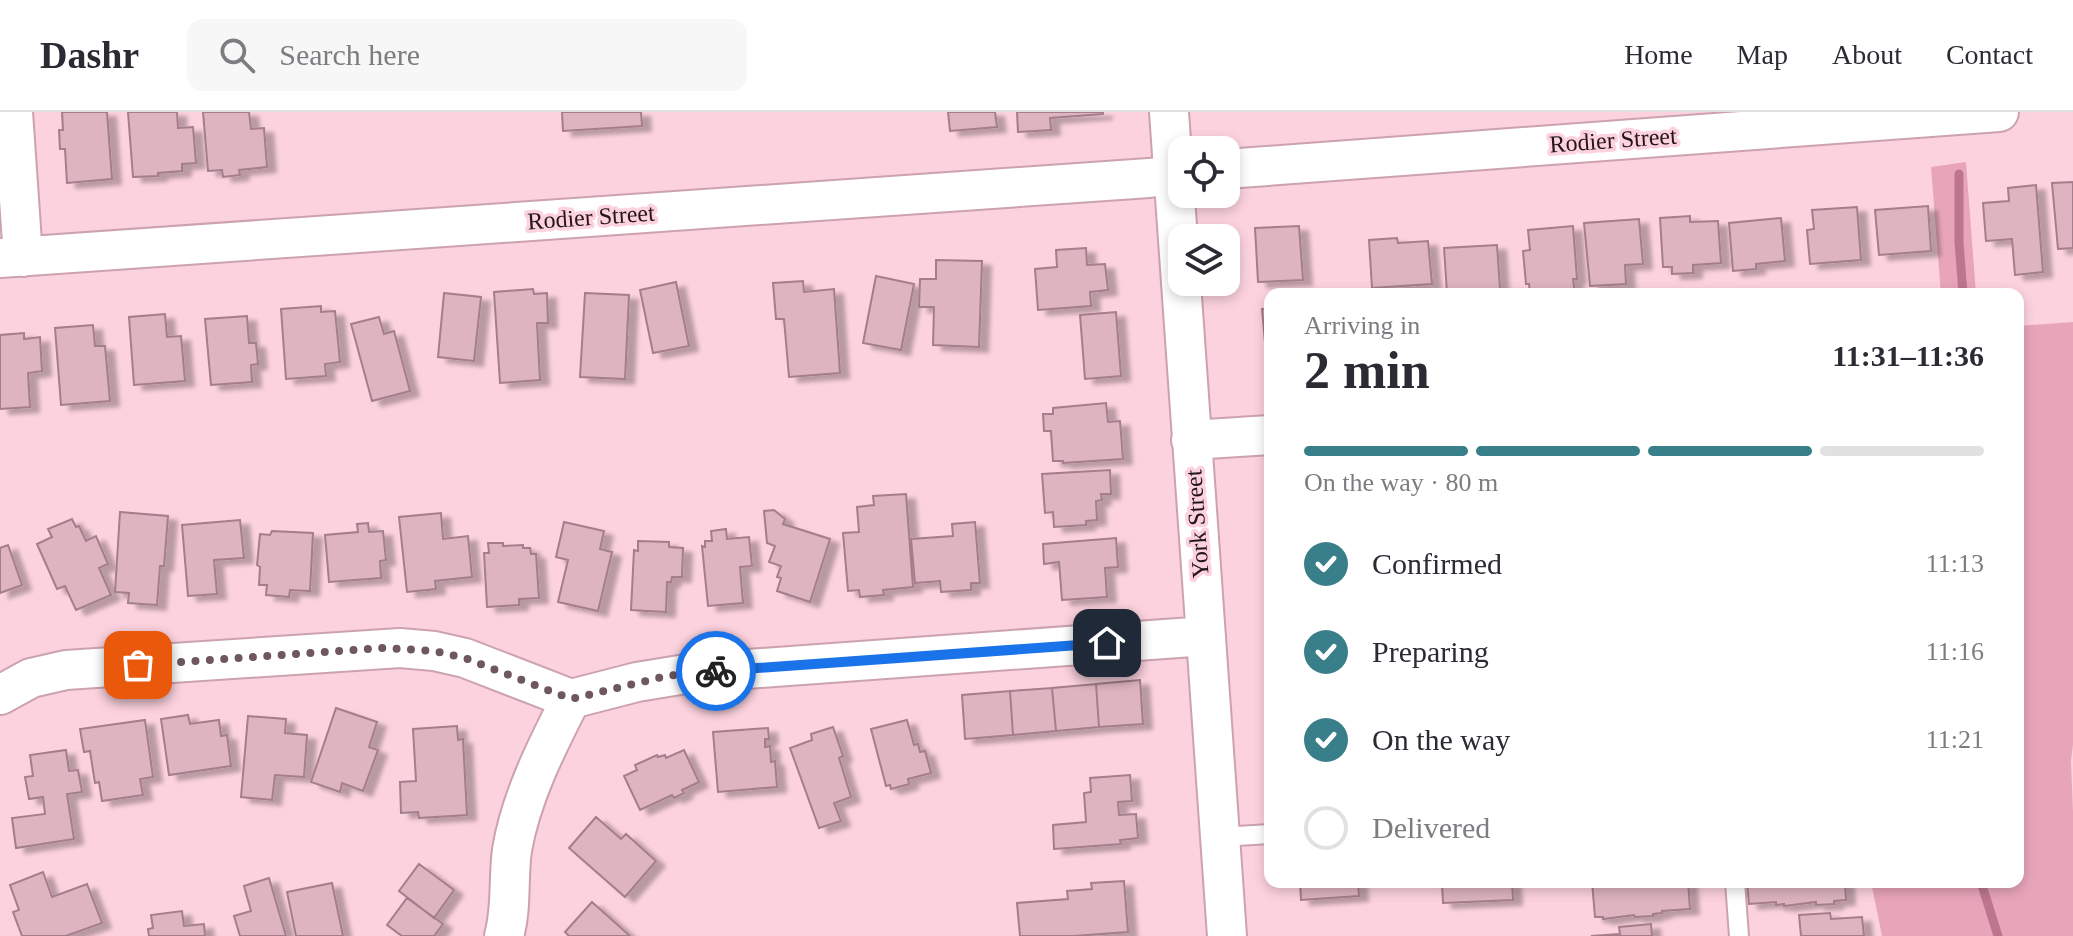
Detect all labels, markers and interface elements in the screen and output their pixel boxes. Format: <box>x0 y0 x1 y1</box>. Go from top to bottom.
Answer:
search box <box>187 19 747 91</box>
icon: search <box>215 33 259 77</box>
text: Dashr <box>40 34 139 76</box>
text: Search here <box>279 38 420 71</box>
text: Home <box>1624 39 1693 70</box>
text: Map <box>1737 39 1788 70</box>
text: About <box>1832 39 1902 70</box>
text: Contact <box>1946 39 2033 70</box>
street label: Rodier Street <box>1549 123 1678 157</box>
map controls <box>1168 136 1240 296</box>
button: locate <box>1168 136 1240 208</box>
street label: Rodier Street <box>527 200 656 234</box>
button: layers <box>1168 224 1240 296</box>
text: Arriving in <box>1304 311 1420 340</box>
text: 11:31–11:36 <box>1832 339 1984 372</box>
text: 2 min <box>1304 342 1430 399</box>
street label: York Street <box>1180 468 1214 579</box>
text: On the way · 80 m <box>1304 468 1498 497</box>
icon: check <box>1304 542 1348 586</box>
text: Confirmed <box>1372 547 1502 580</box>
text: 11:13 <box>1926 549 1984 578</box>
pin <box>1073 609 1141 677</box>
icon: home <box>1085 621 1129 665</box>
icon: check <box>1304 630 1348 674</box>
pin <box>104 631 172 699</box>
courier <box>676 631 756 711</box>
text: Preparing <box>1372 635 1489 668</box>
text: 11:16 <box>1926 637 1984 666</box>
icon: bag <box>116 643 160 687</box>
icon: bike <box>694 649 738 693</box>
icon: check <box>1304 718 1348 762</box>
text: On the way <box>1372 723 1510 756</box>
text: 11:21 <box>1926 725 1984 754</box>
text: Delivered <box>1372 811 1490 844</box>

